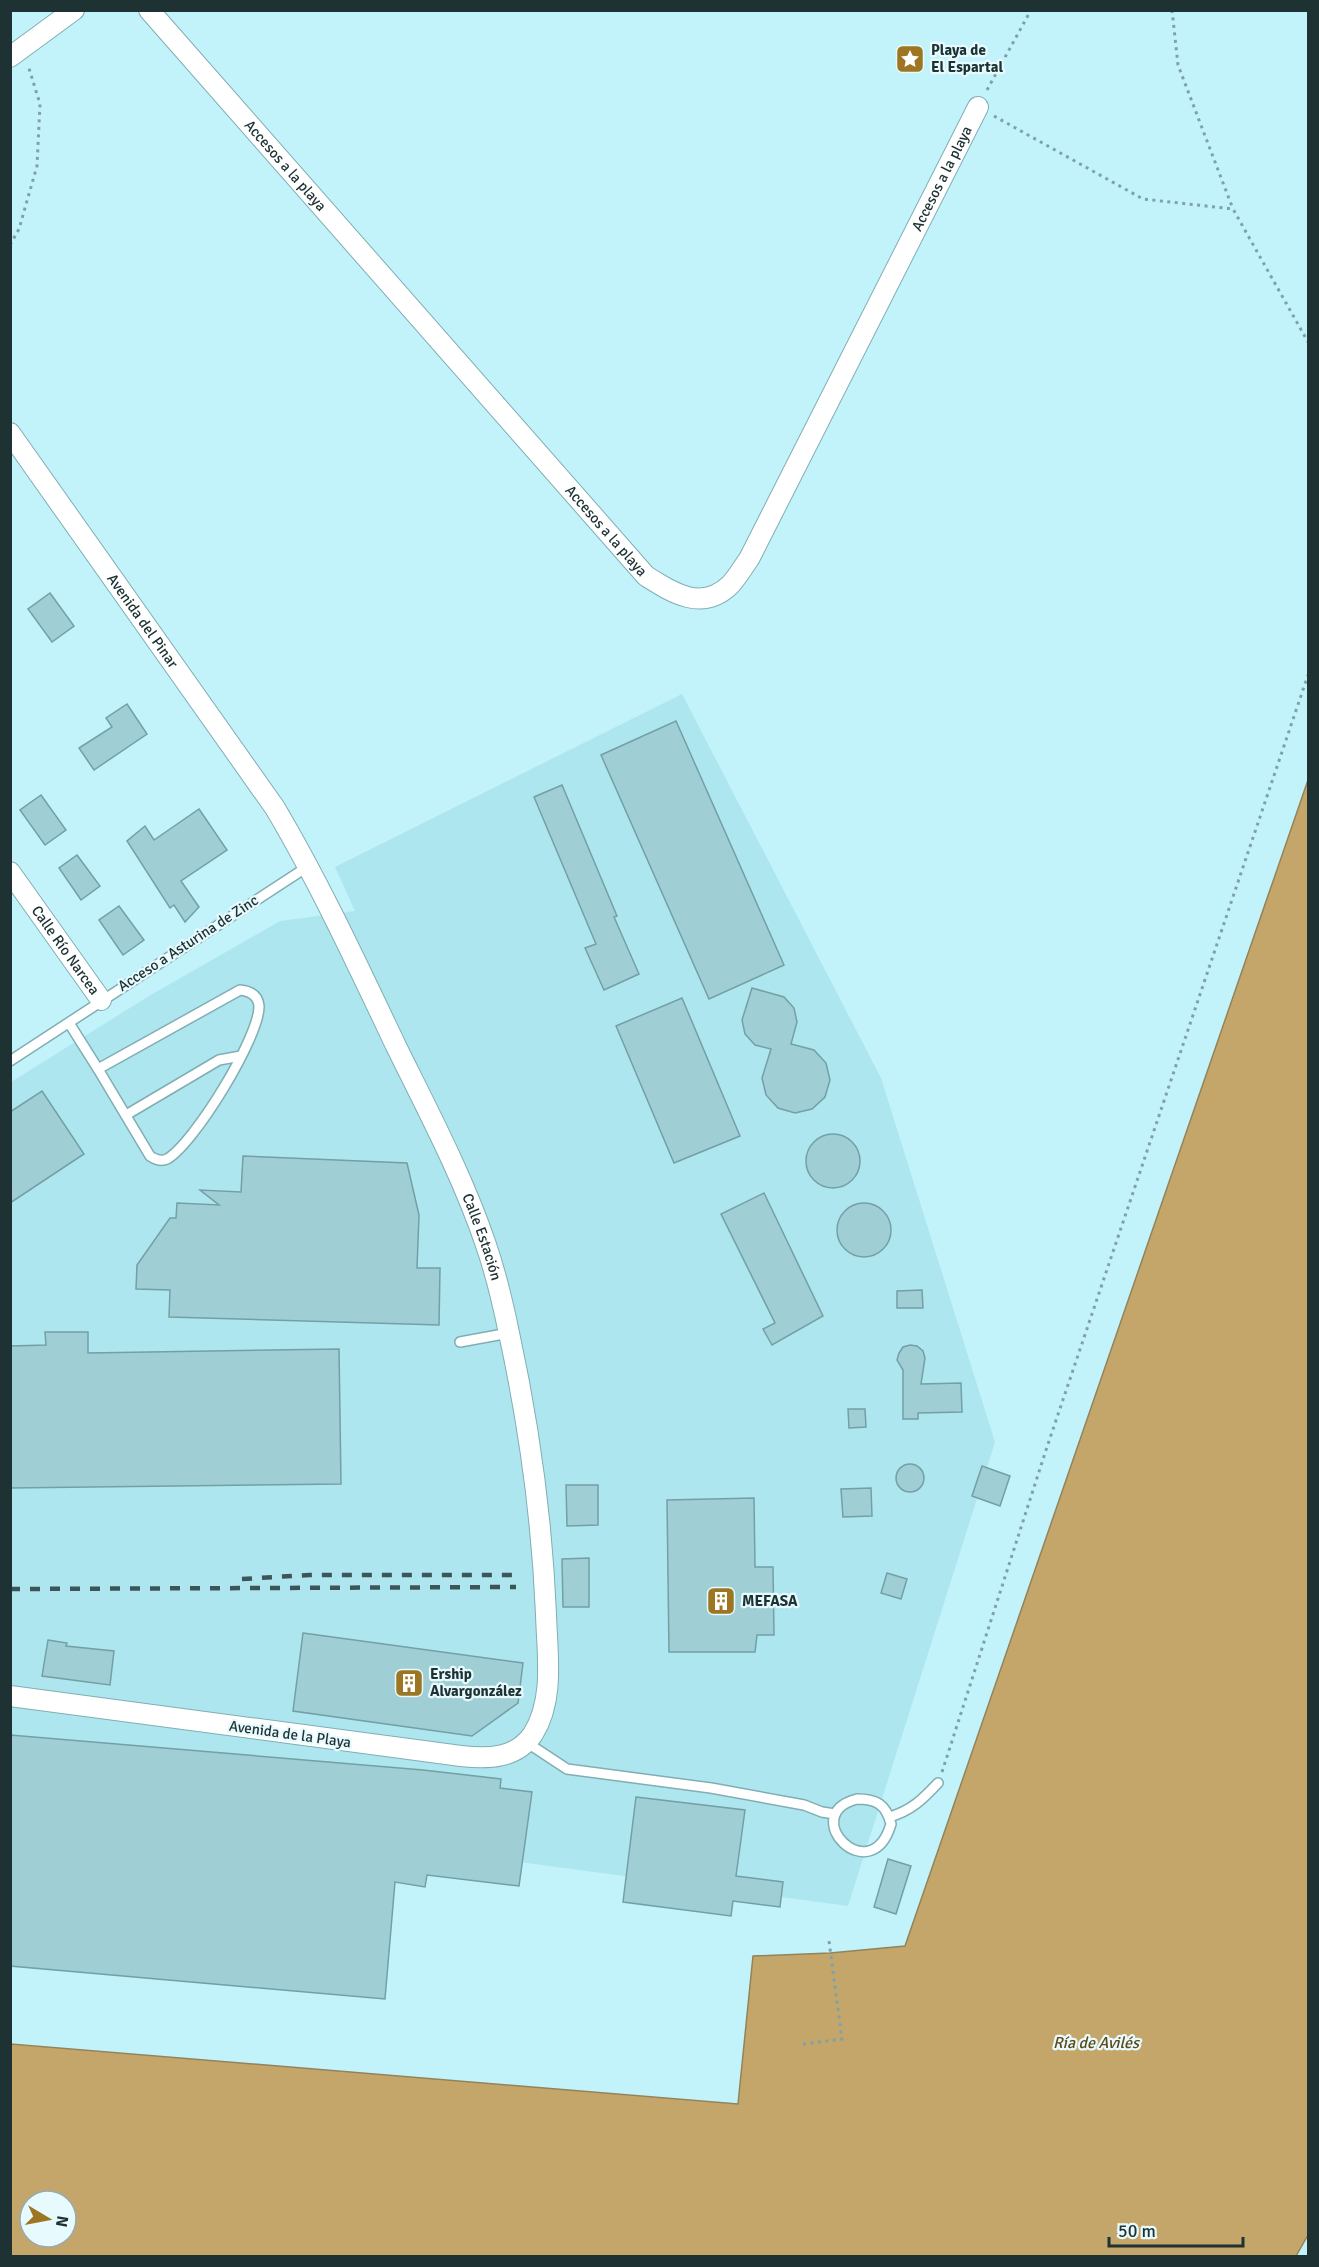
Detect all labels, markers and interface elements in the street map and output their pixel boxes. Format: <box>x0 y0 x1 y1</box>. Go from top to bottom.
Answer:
place label: Playa de El Espartal <box>931 41 1003 76</box>
place icon: Playa de El Espartal <box>894 43 926 75</box>
street label: Accesos a la playa <box>241 116 330 215</box>
street label: Accesos a la playa <box>908 123 976 234</box>
street label: Accesos a la playa <box>561 481 651 580</box>
street label: Avenida del Pinar <box>103 570 182 672</box>
street label: Acceso a Asturina de Zinc <box>114 891 262 995</box>
street label: Calle Río Narcea <box>28 902 103 998</box>
street label: Calle Estación <box>458 1191 505 1283</box>
building icon: MEFASA <box>705 1585 737 1617</box>
place label: MEFASA <box>742 1592 798 1610</box>
place label: Ership Alvargonzález <box>430 1665 522 1700</box>
building icon: Ership Alvargonzález <box>393 1667 425 1699</box>
street label: Avenida de la Playa <box>228 1717 352 1751</box>
water label: Ría de Avilés <box>1053 2033 1141 2053</box>
north arrow <box>18 2189 78 2249</box>
scale bar <box>1109 2210 1242 2248</box>
text: N <box>51 2214 73 2229</box>
text: 50 m <box>1118 2220 1156 2242</box>

